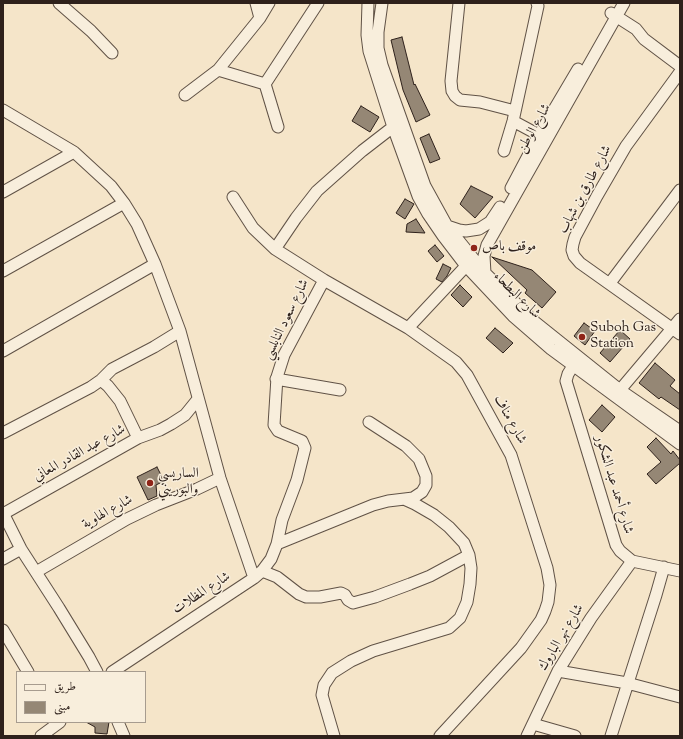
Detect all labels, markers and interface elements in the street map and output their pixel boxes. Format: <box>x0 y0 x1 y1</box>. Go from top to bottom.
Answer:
street label: شارع الوطن <box>514 101 556 157</box>
street label: شارع طارق بن شهاب <box>556 143 616 237</box>
place label: موقف باص <box>482 240 536 256</box>
marker: موقف باص <box>469 243 479 253</box>
street label: شارع البطحاء <box>489 269 543 323</box>
street label: شارع سعود النابلسي <box>260 277 314 363</box>
place label: Suboh Gas Station <box>590 321 656 354</box>
marker: Suboh Gas Station <box>577 332 587 342</box>
street label: شارع مناف <box>489 393 529 447</box>
street label: شارع عبد القادر المعاني <box>31 422 129 486</box>
street label: شارع أحمد عبد الشكور <box>590 434 636 536</box>
place label: الساريسي والبوريني <box>158 467 199 500</box>
marker: الساريسي والبوريني <box>145 478 155 488</box>
street label: شارع الهاوية <box>80 492 136 534</box>
street label: شارع المظلات <box>170 569 234 619</box>
street label: شارع نهر الباروك <box>535 602 589 674</box>
legend <box>16 671 146 723</box>
text: طريق <box>54 678 76 696</box>
text: مبنى <box>54 698 70 716</box>

